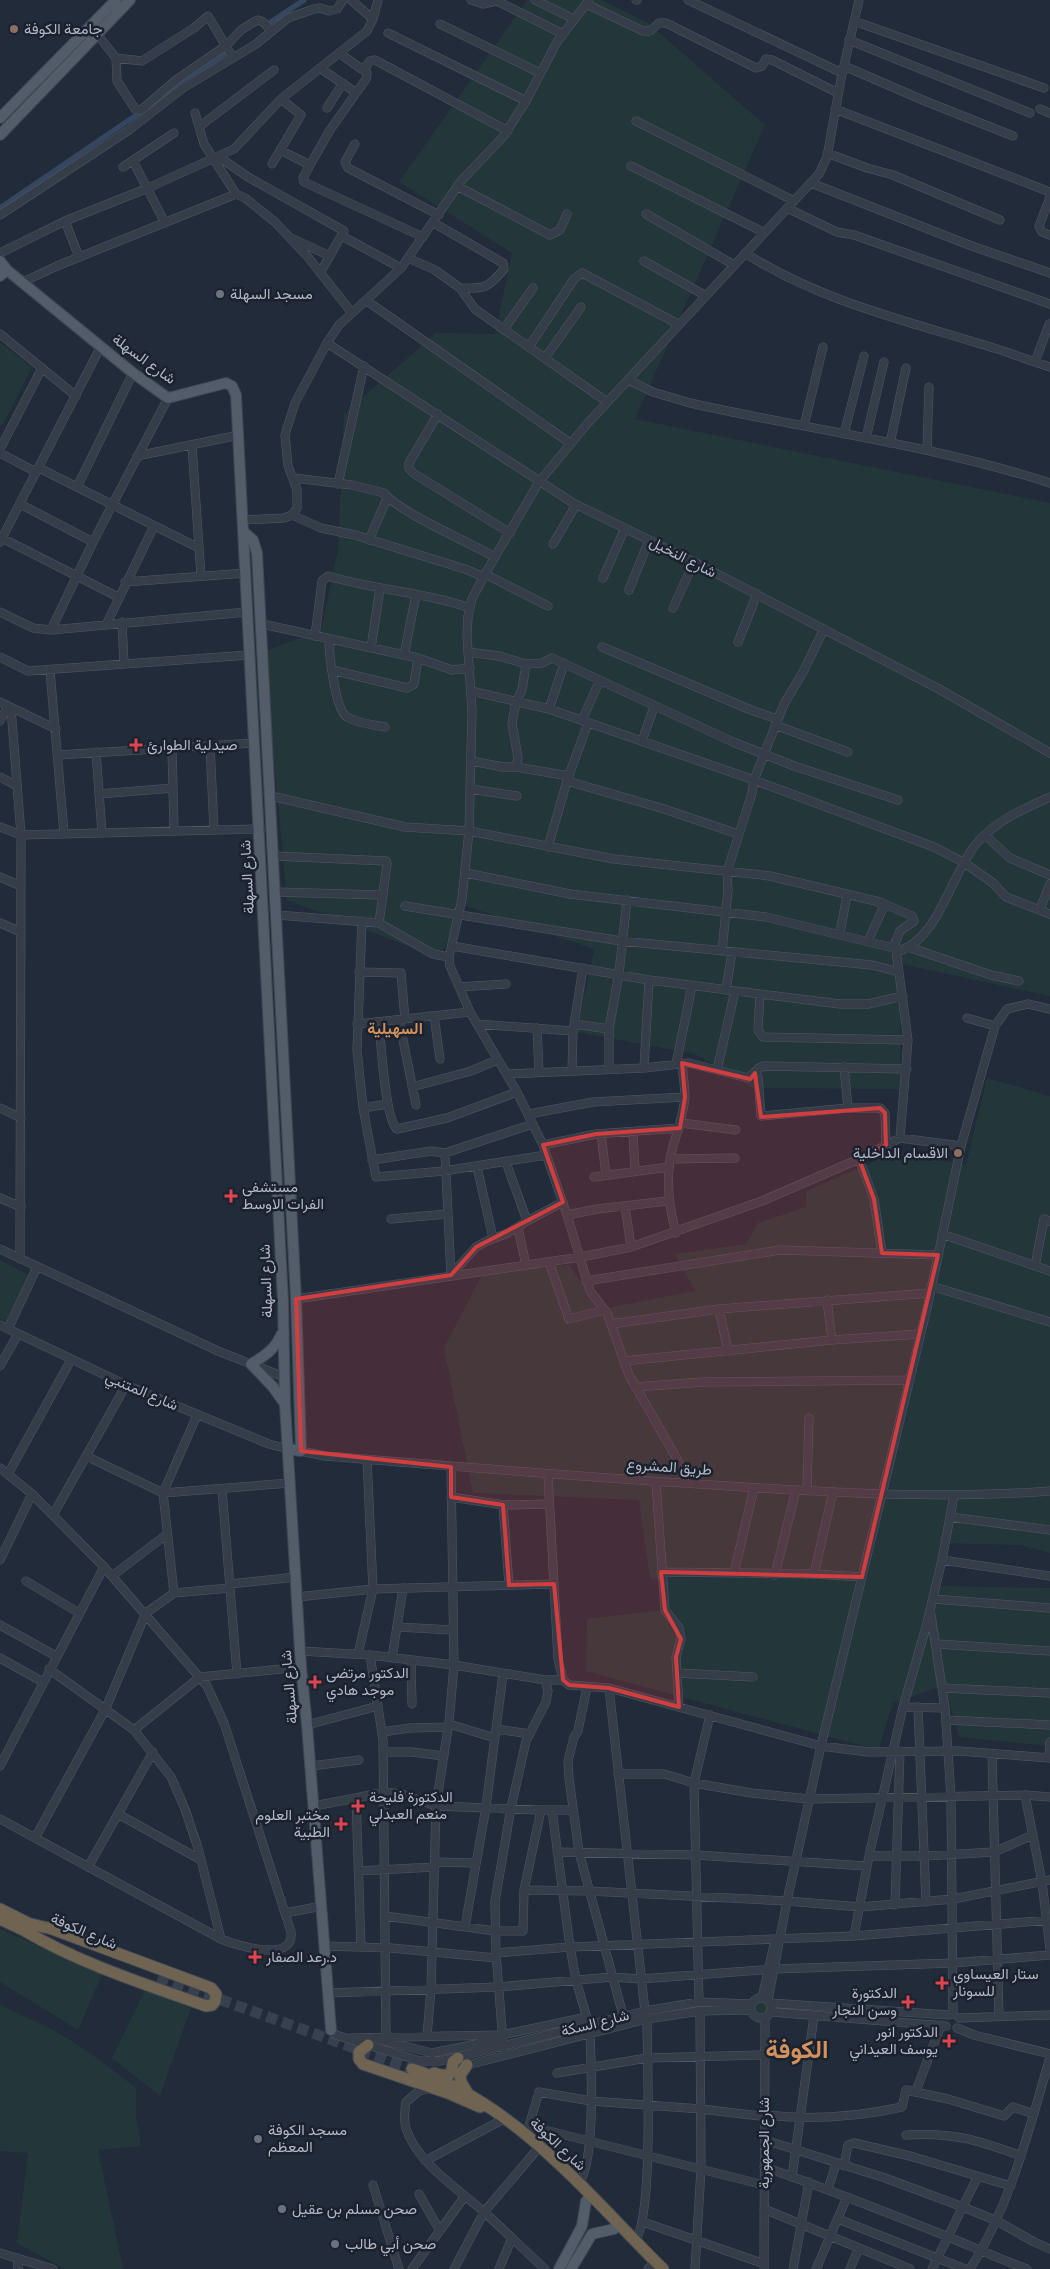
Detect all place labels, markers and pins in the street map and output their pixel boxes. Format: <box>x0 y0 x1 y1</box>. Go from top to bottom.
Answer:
place label: جامعة الكوفة <box>24 19 102 38</box>
marker: جامعة الكوفة <box>8 23 20 35</box>
place label: مسجد السهلة <box>230 284 313 303</box>
marker: مسجد السهلة <box>214 288 226 300</box>
place label: صيدلية الطوارئ <box>147 735 238 755</box>
marker: صيدلية الطوارئ <box>129 738 143 752</box>
place label: الاقسام الداخلية <box>853 1143 948 1163</box>
marker: الاقسام الداخلية <box>952 1147 964 1159</box>
place label: مستشفى الفرات الاوسط <box>242 1177 324 1213</box>
marker: مستشفى الفرات الاوسط <box>224 1189 238 1203</box>
place label: الدكتور مرتضى موجد هادي <box>326 1663 409 1703</box>
marker: الدكتور مرتضى موجد هادي <box>308 1675 322 1689</box>
place label: الدكتورة فليحة منعم العبدلي <box>369 1787 453 1827</box>
marker: الدكتورة فليحة منعم العبدلي <box>351 1799 365 1813</box>
place label: مختبر العلوم الطبية <box>255 1805 330 1841</box>
marker: مختبر العلوم الطبية <box>334 1817 348 1831</box>
place label: د.رعد الصفار <box>265 1947 337 1966</box>
marker: د.رعد الصفار <box>248 1950 262 1964</box>
place label: ستار العيساوي للسونار <box>952 1964 1039 2000</box>
marker: ستار العيساوي للسونار <box>935 1976 949 1990</box>
place label: الدكتورة وسن النجار <box>831 1983 897 2020</box>
marker: الدكتورة وسن النجار <box>901 1995 915 2009</box>
place label: الدكتور انور يوسف العيداني <box>849 2022 938 2062</box>
marker: الدكتور انور يوسف العيداني <box>942 2034 956 2048</box>
place label: مسجد الكوفة المعظم <box>268 2120 347 2157</box>
marker: مسجد الكوفة المعظم <box>252 2133 264 2145</box>
place label: صحن مسلم بن عقيل <box>292 2199 417 2219</box>
marker: صحن مسلم بن عقيل <box>276 2203 288 2215</box>
place label: صحن أبي طالب <box>345 2234 436 2257</box>
marker: صحن أبي طالب <box>329 2238 341 2250</box>

